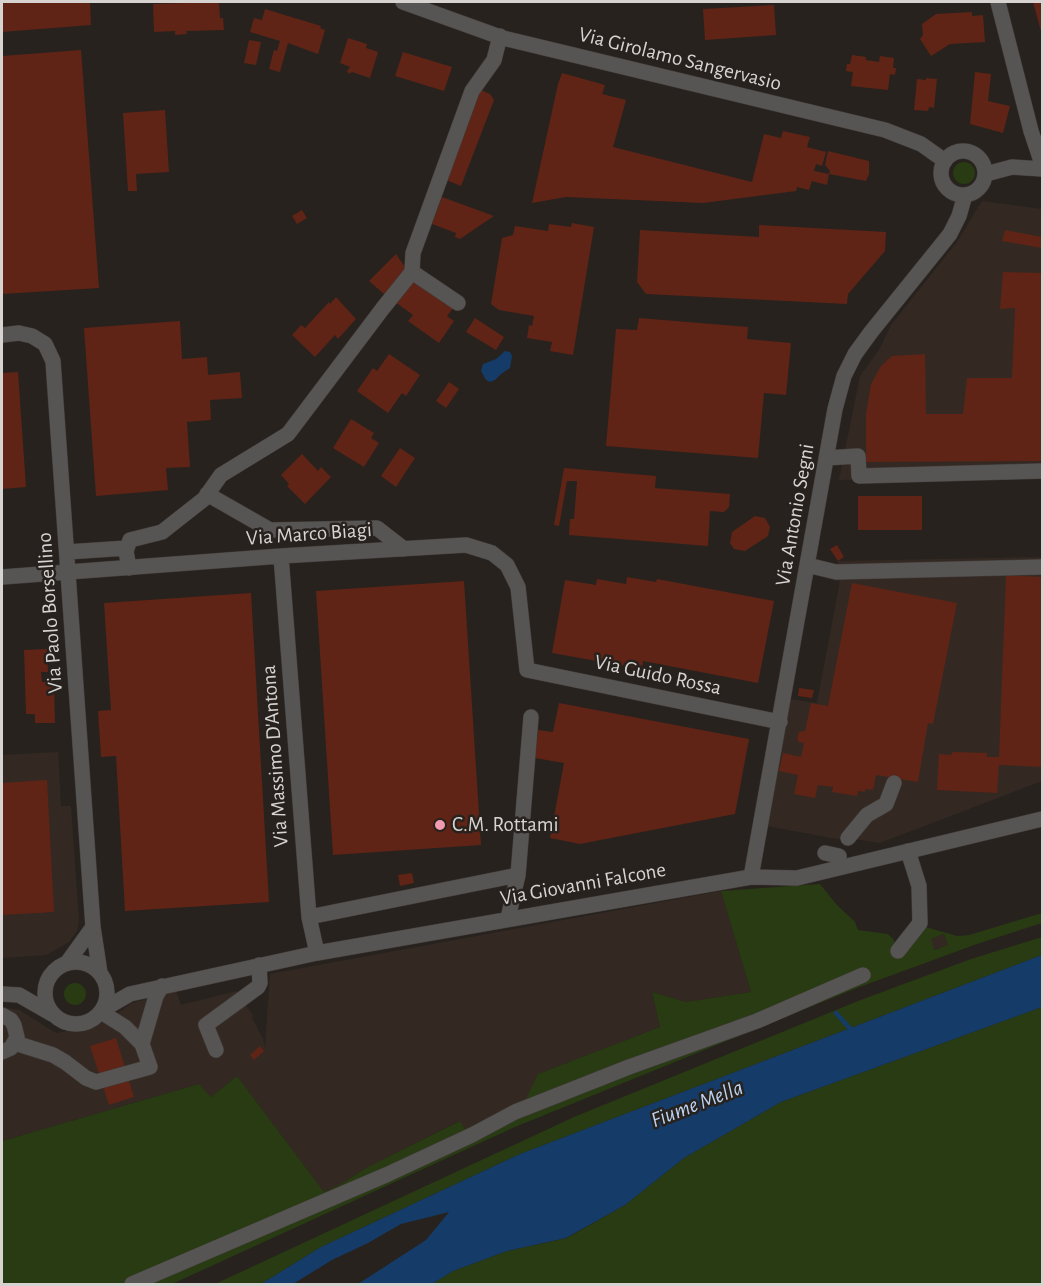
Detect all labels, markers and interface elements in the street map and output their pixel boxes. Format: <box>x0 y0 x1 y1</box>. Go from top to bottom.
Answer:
street label: Via Girolamo Sangervasio <box>576 22 784 96</box>
street label: Via Antonio Segni <box>770 442 820 588</box>
street label: Via Marco Biagi <box>245 517 373 551</box>
street label: Via Paolo Borsellino <box>32 532 68 694</box>
street label: Via Guido Rossa <box>592 649 724 701</box>
street label: Via Massimo D'Antona <box>256 664 294 848</box>
place label: C.M. Rottami <box>452 812 559 838</box>
marker: C.M. Rottami <box>433 818 447 832</box>
street label: Via Giovanni Falcone <box>498 857 668 911</box>
water label: Fiume Mella <box>647 1074 747 1134</box>

